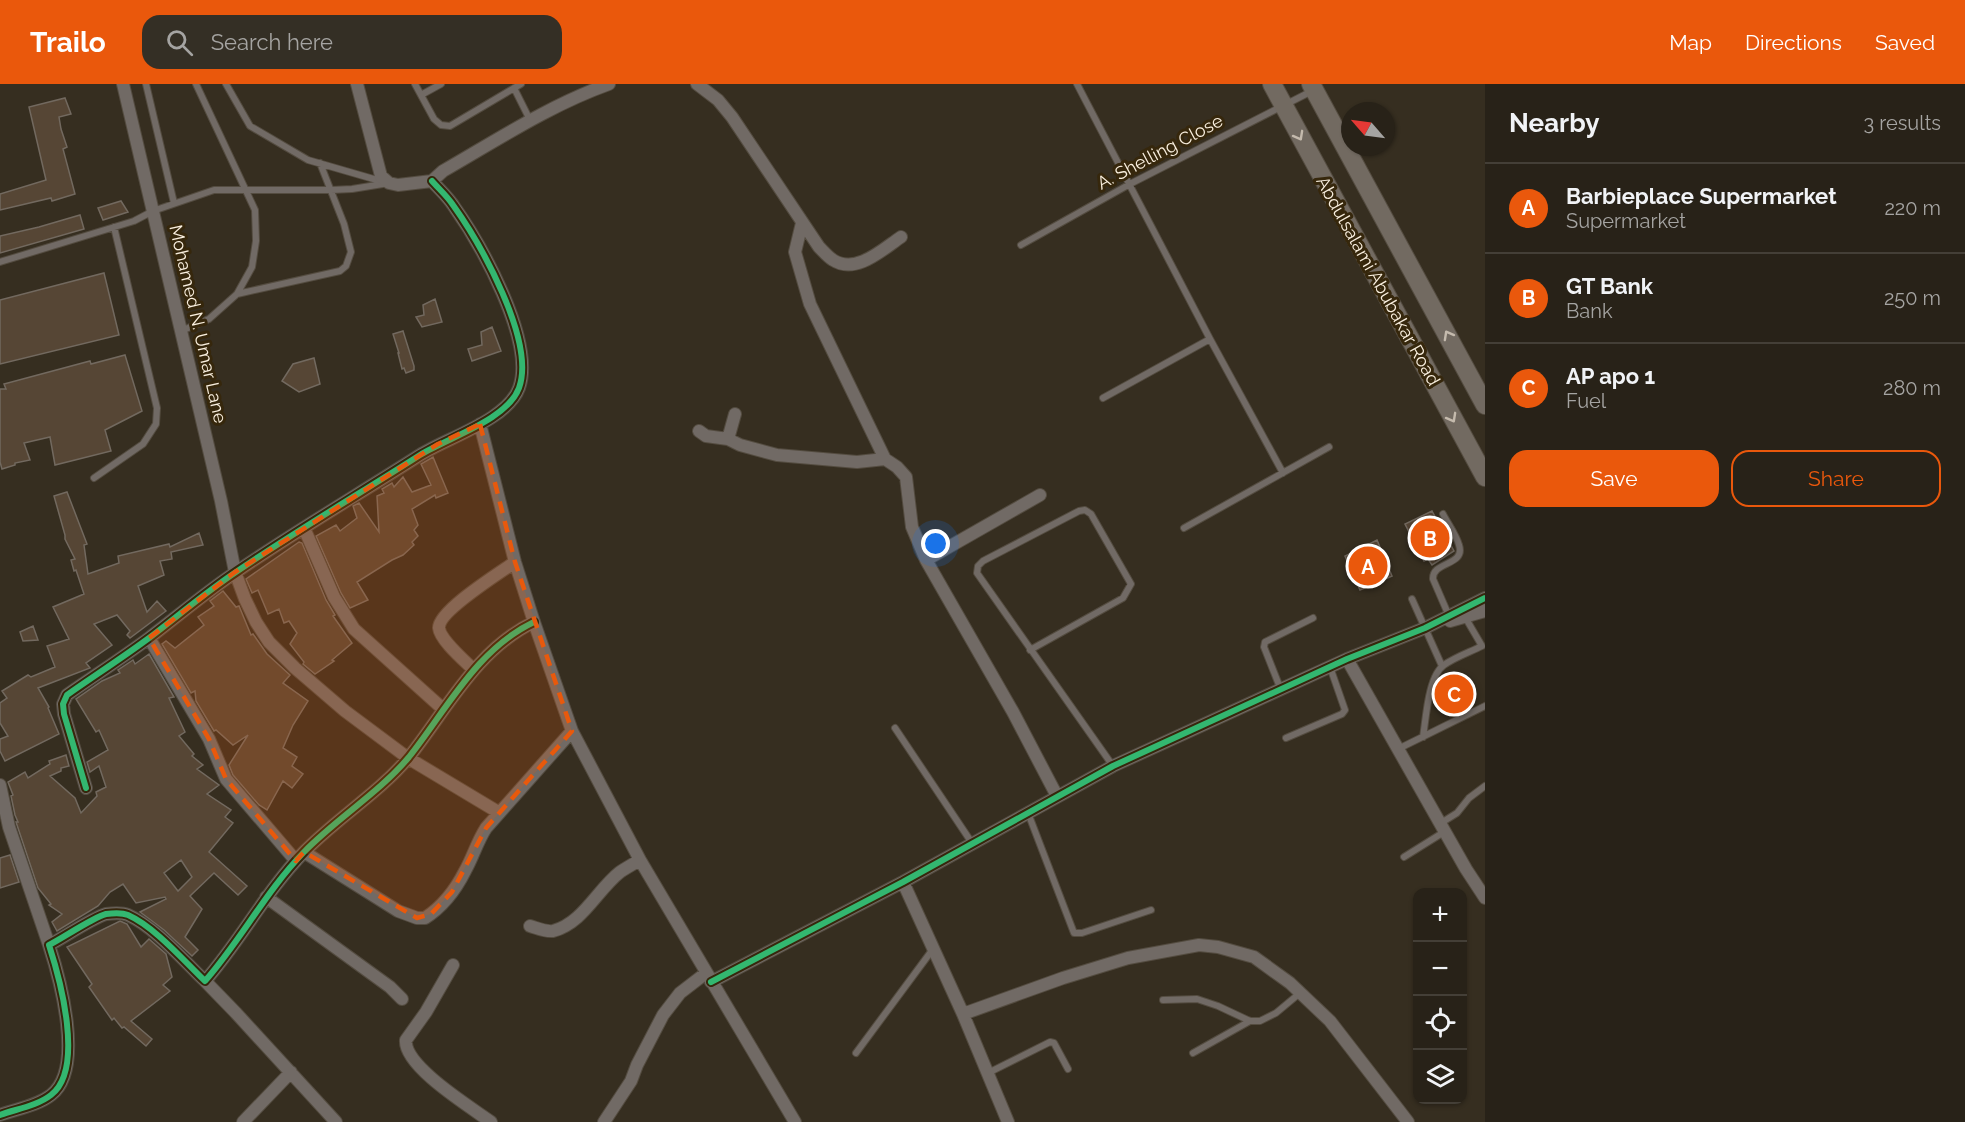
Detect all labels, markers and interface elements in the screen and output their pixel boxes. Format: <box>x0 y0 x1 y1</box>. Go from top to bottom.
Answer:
search box <box>142 15 562 69</box>
text: Trailo <box>30 26 106 59</box>
icon: search <box>163 26 196 59</box>
text: Search here <box>211 29 333 55</box>
text: Map <box>1669 30 1712 55</box>
text: Directions <box>1745 30 1842 55</box>
text: Saved <box>1875 30 1935 55</box>
north arrow <box>1341 102 1395 156</box>
text: Nearby <box>1509 108 1599 138</box>
street label: A. Shelling Close <box>1093 109 1227 194</box>
text: 3 results <box>1863 111 1941 135</box>
one-way arrow <box>1292 130 1303 140</box>
street label: Abdulsalami Abubakar Road <box>1312 173 1445 389</box>
text: Barbieplace Supermarket <box>1566 183 1837 209</box>
text: A <box>1522 196 1535 220</box>
text: 220 m <box>1884 196 1941 220</box>
text: Supermarket <box>1566 209 1686 233</box>
street label: Mohamed N. Umar Lane <box>165 223 232 426</box>
text: GT Bank <box>1566 273 1653 299</box>
text: B <box>1522 286 1535 310</box>
text: 250 m <box>1884 286 1941 310</box>
text: Bank <box>1566 299 1612 323</box>
one-way arrow <box>1444 330 1455 341</box>
text: AP apo 1 <box>1566 363 1655 389</box>
text: C <box>1522 376 1535 400</box>
text: 280 m <box>1883 376 1941 400</box>
text: Fuel <box>1566 389 1606 413</box>
one-way arrow <box>1445 411 1457 422</box>
button: Save <box>1509 450 1719 507</box>
button: Share <box>1731 450 1941 507</box>
pin: B <box>1410 516 1450 560</box>
your location <box>921 529 950 558</box>
pin: A <box>1348 544 1388 588</box>
pin: C <box>1434 672 1474 716</box>
map controls <box>1413 888 1467 1104</box>
button: + <box>1413 888 1467 942</box>
button: − <box>1413 942 1467 996</box>
button: locate <box>1413 996 1467 1050</box>
button: layers <box>1413 1050 1467 1104</box>

